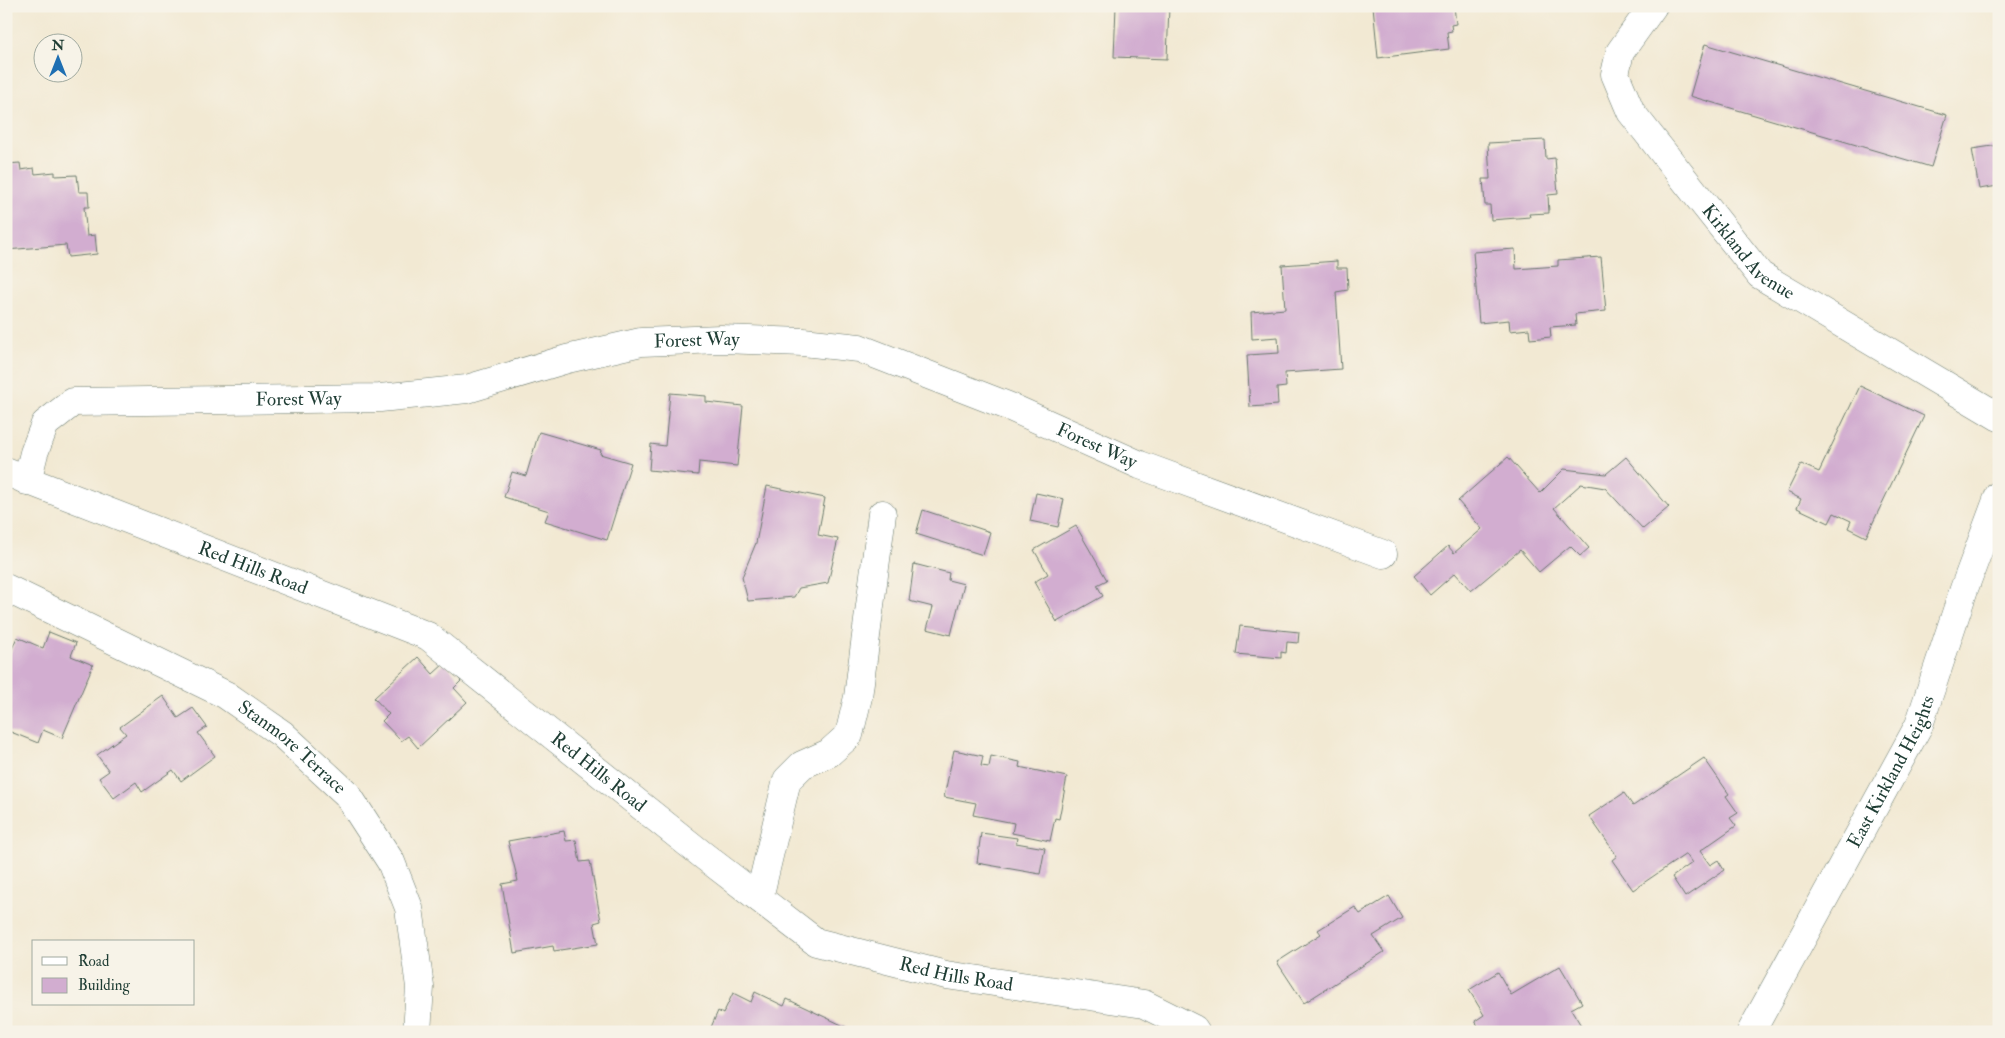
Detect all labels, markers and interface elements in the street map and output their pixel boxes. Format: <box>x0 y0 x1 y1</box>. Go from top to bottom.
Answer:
north arrow <box>32 32 82 82</box>
text: N <box>51 37 65 54</box>
street label: Kirkland Avenue <box>1697 199 1799 305</box>
street label: Forest Way <box>653 327 741 354</box>
street label: Forest Way <box>255 386 342 412</box>
street label: Forest Way <box>1053 417 1142 474</box>
street label: Red Hills Road <box>195 536 312 600</box>
street label: East Kirkland Heights <box>1842 692 1940 852</box>
street label: Stanmore Terrace <box>233 695 351 799</box>
street label: Red Hills Road <box>546 727 652 818</box>
legend <box>32 940 195 1006</box>
text: Road <box>78 952 110 971</box>
street label: Red Hills Road <box>897 952 1015 997</box>
text: Building <box>78 976 130 995</box>

